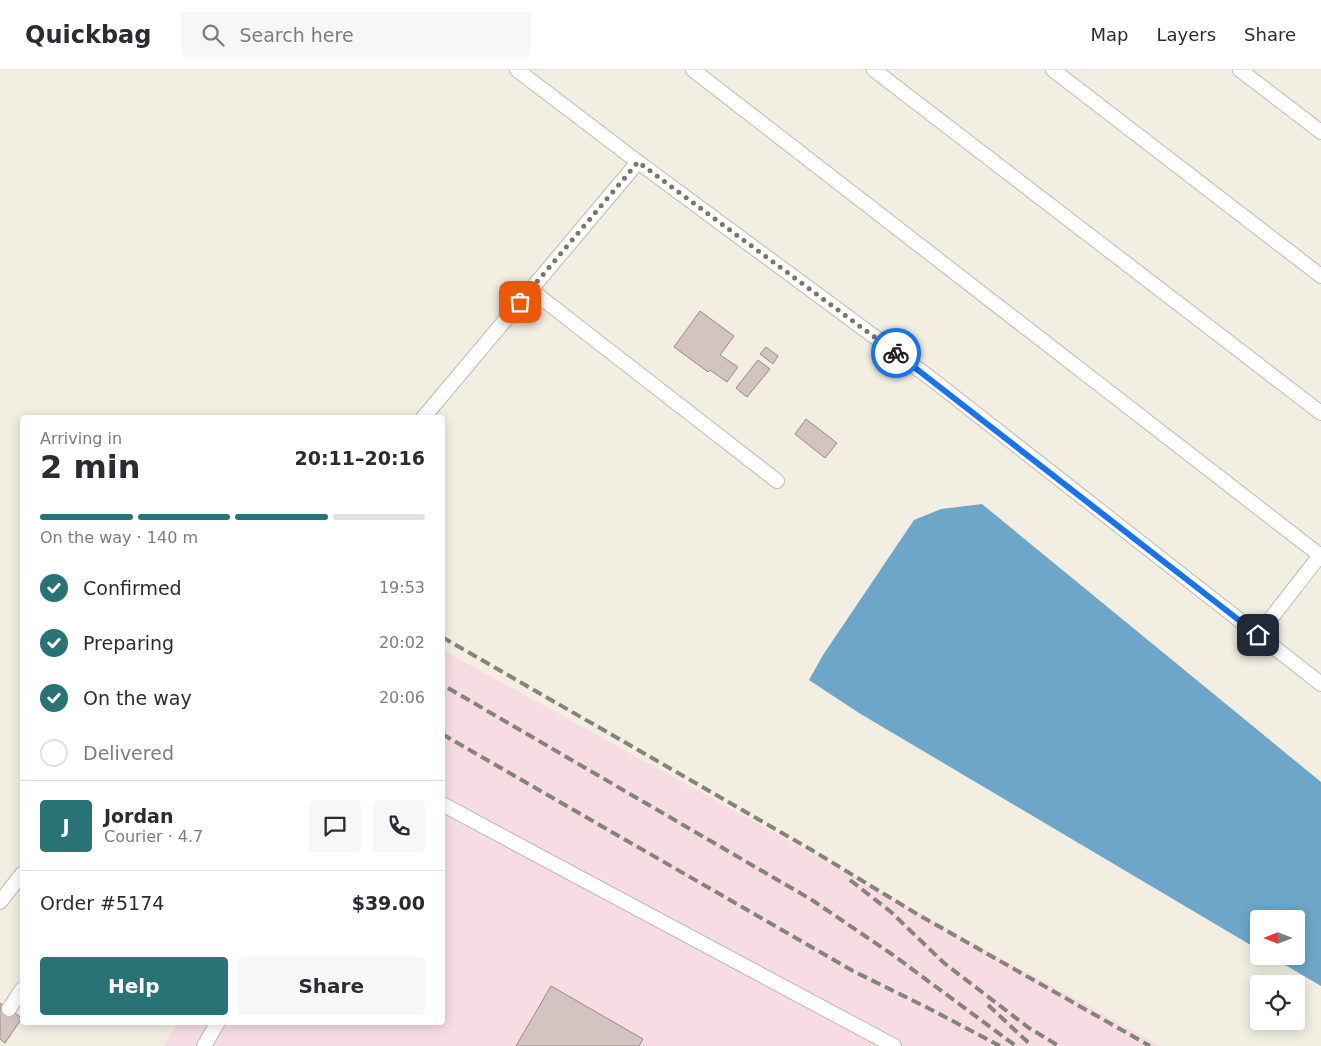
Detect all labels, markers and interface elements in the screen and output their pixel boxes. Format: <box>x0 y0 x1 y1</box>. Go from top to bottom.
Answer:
search box <box>181 12 531 57</box>
text: Quickbag <box>25 21 151 49</box>
icon: search <box>199 21 227 49</box>
text: Search here <box>239 24 354 46</box>
text: Map <box>1090 24 1128 45</box>
text: Layers <box>1156 24 1216 45</box>
text: Share <box>1244 24 1296 45</box>
pin <box>499 281 541 323</box>
icon: bag <box>506 288 534 316</box>
courier <box>871 328 921 378</box>
icon: bike <box>882 339 910 367</box>
text: Arriving in <box>40 429 122 448</box>
text: 20:11–20:16 <box>295 447 425 469</box>
text: 2 min <box>40 448 141 486</box>
text: On the way · 140 m <box>40 528 198 547</box>
icon: check <box>40 574 68 602</box>
text: Confirmed <box>83 577 182 599</box>
text: 19:53 <box>379 578 425 597</box>
pin <box>1237 614 1279 656</box>
icon: home <box>1244 621 1272 649</box>
icon: check <box>40 629 68 657</box>
text: Preparing <box>83 632 174 654</box>
text: 20:02 <box>379 633 425 652</box>
icon: check <box>40 684 68 712</box>
text: On the way <box>83 687 192 709</box>
text: 20:06 <box>379 688 425 707</box>
text: Delivered <box>83 742 174 764</box>
button: chat <box>309 800 361 852</box>
button: phone <box>373 800 425 852</box>
text: Jordan <box>104 805 173 827</box>
text: J <box>62 815 70 837</box>
text: Courier · 4.7 <box>104 827 203 846</box>
text: Order #5174 <box>40 892 164 914</box>
text: $39.00 <box>352 892 425 914</box>
north arrow <box>1250 910 1305 965</box>
map controls <box>1250 910 1305 1030</box>
button: Help <box>40 957 228 1015</box>
button: Share <box>238 957 425 1015</box>
button: locate <box>1250 975 1305 1030</box>

